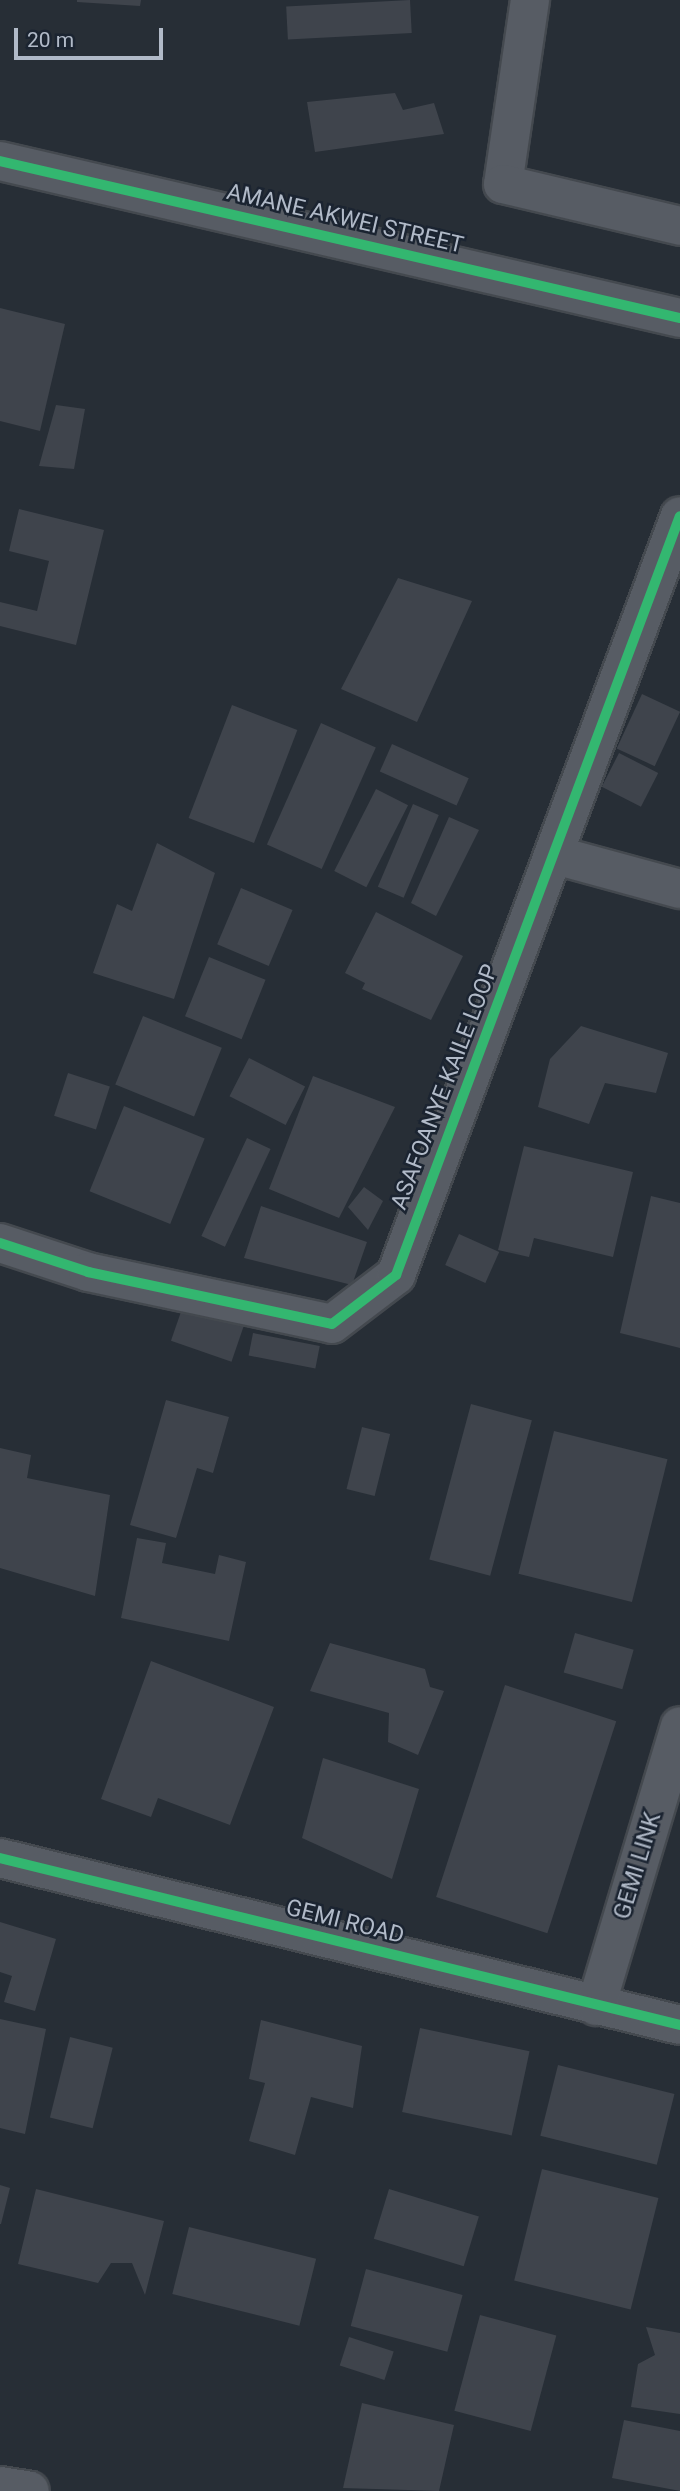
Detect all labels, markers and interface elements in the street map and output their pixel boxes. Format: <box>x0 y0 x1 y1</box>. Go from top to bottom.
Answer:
scale bar <box>18 14 166 58</box>
text: 20 m <box>27 28 74 52</box>
street label: AMANE AKWEI STREET <box>224 178 466 260</box>
street label: ASAFOANYE KAILE LOOP <box>385 961 505 1213</box>
street label: GEMI LINK <box>609 1809 667 1923</box>
street label: GEMI ROAD <box>283 1894 407 1950</box>

